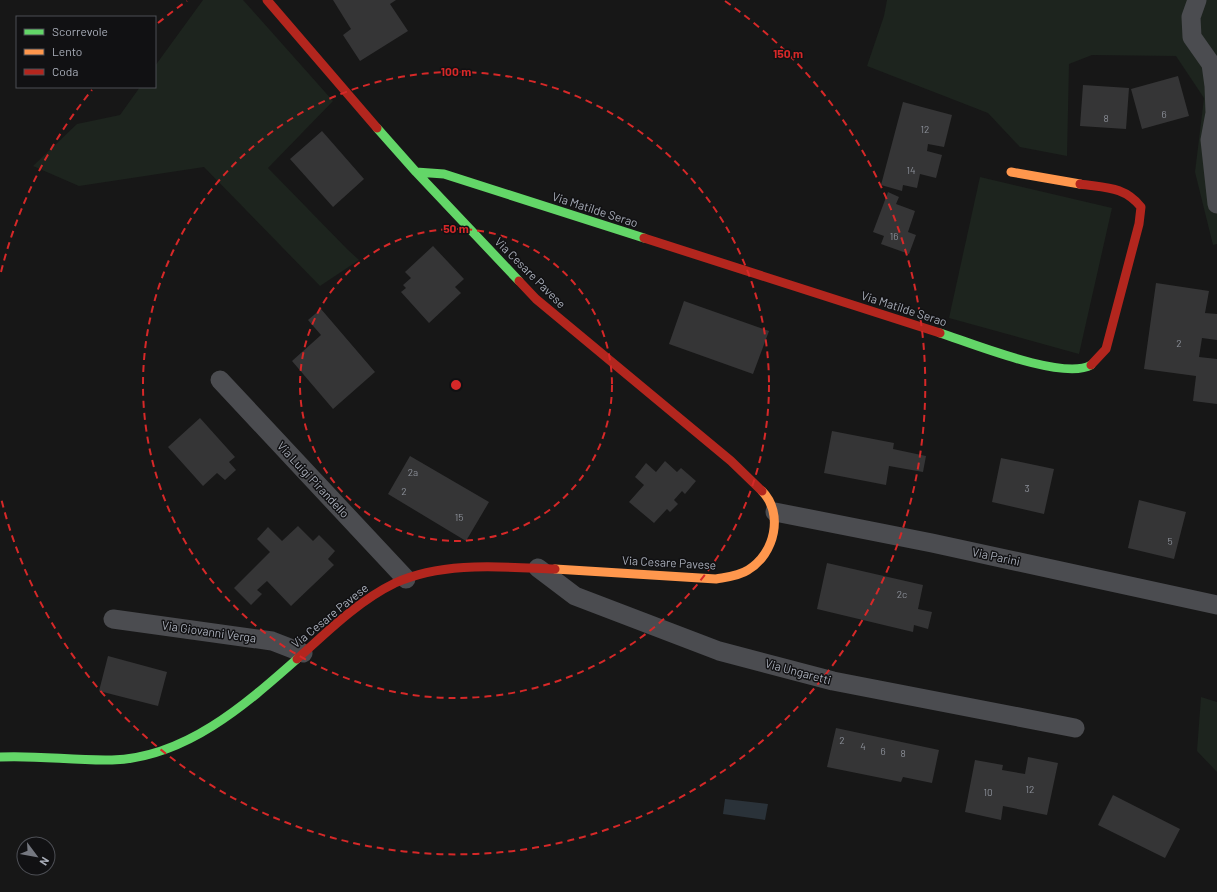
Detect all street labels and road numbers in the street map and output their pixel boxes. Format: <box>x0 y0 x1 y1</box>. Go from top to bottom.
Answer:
street label: Via Matilde Serao <box>551 189 640 230</box>
street label: Via Cesare Pavese <box>492 234 569 311</box>
street label: Via Matilde Serao <box>860 288 949 329</box>
street label: Via Luigi Pirandello <box>275 438 353 520</box>
street label: Via Parini <box>971 544 1022 568</box>
street label: Via Cesare Pavese <box>622 553 717 571</box>
street label: Via Cesare Pavese <box>288 580 370 650</box>
street label: Via Giovanni Verga <box>161 617 257 645</box>
street label: Via Ungaretti <box>764 655 833 687</box>

